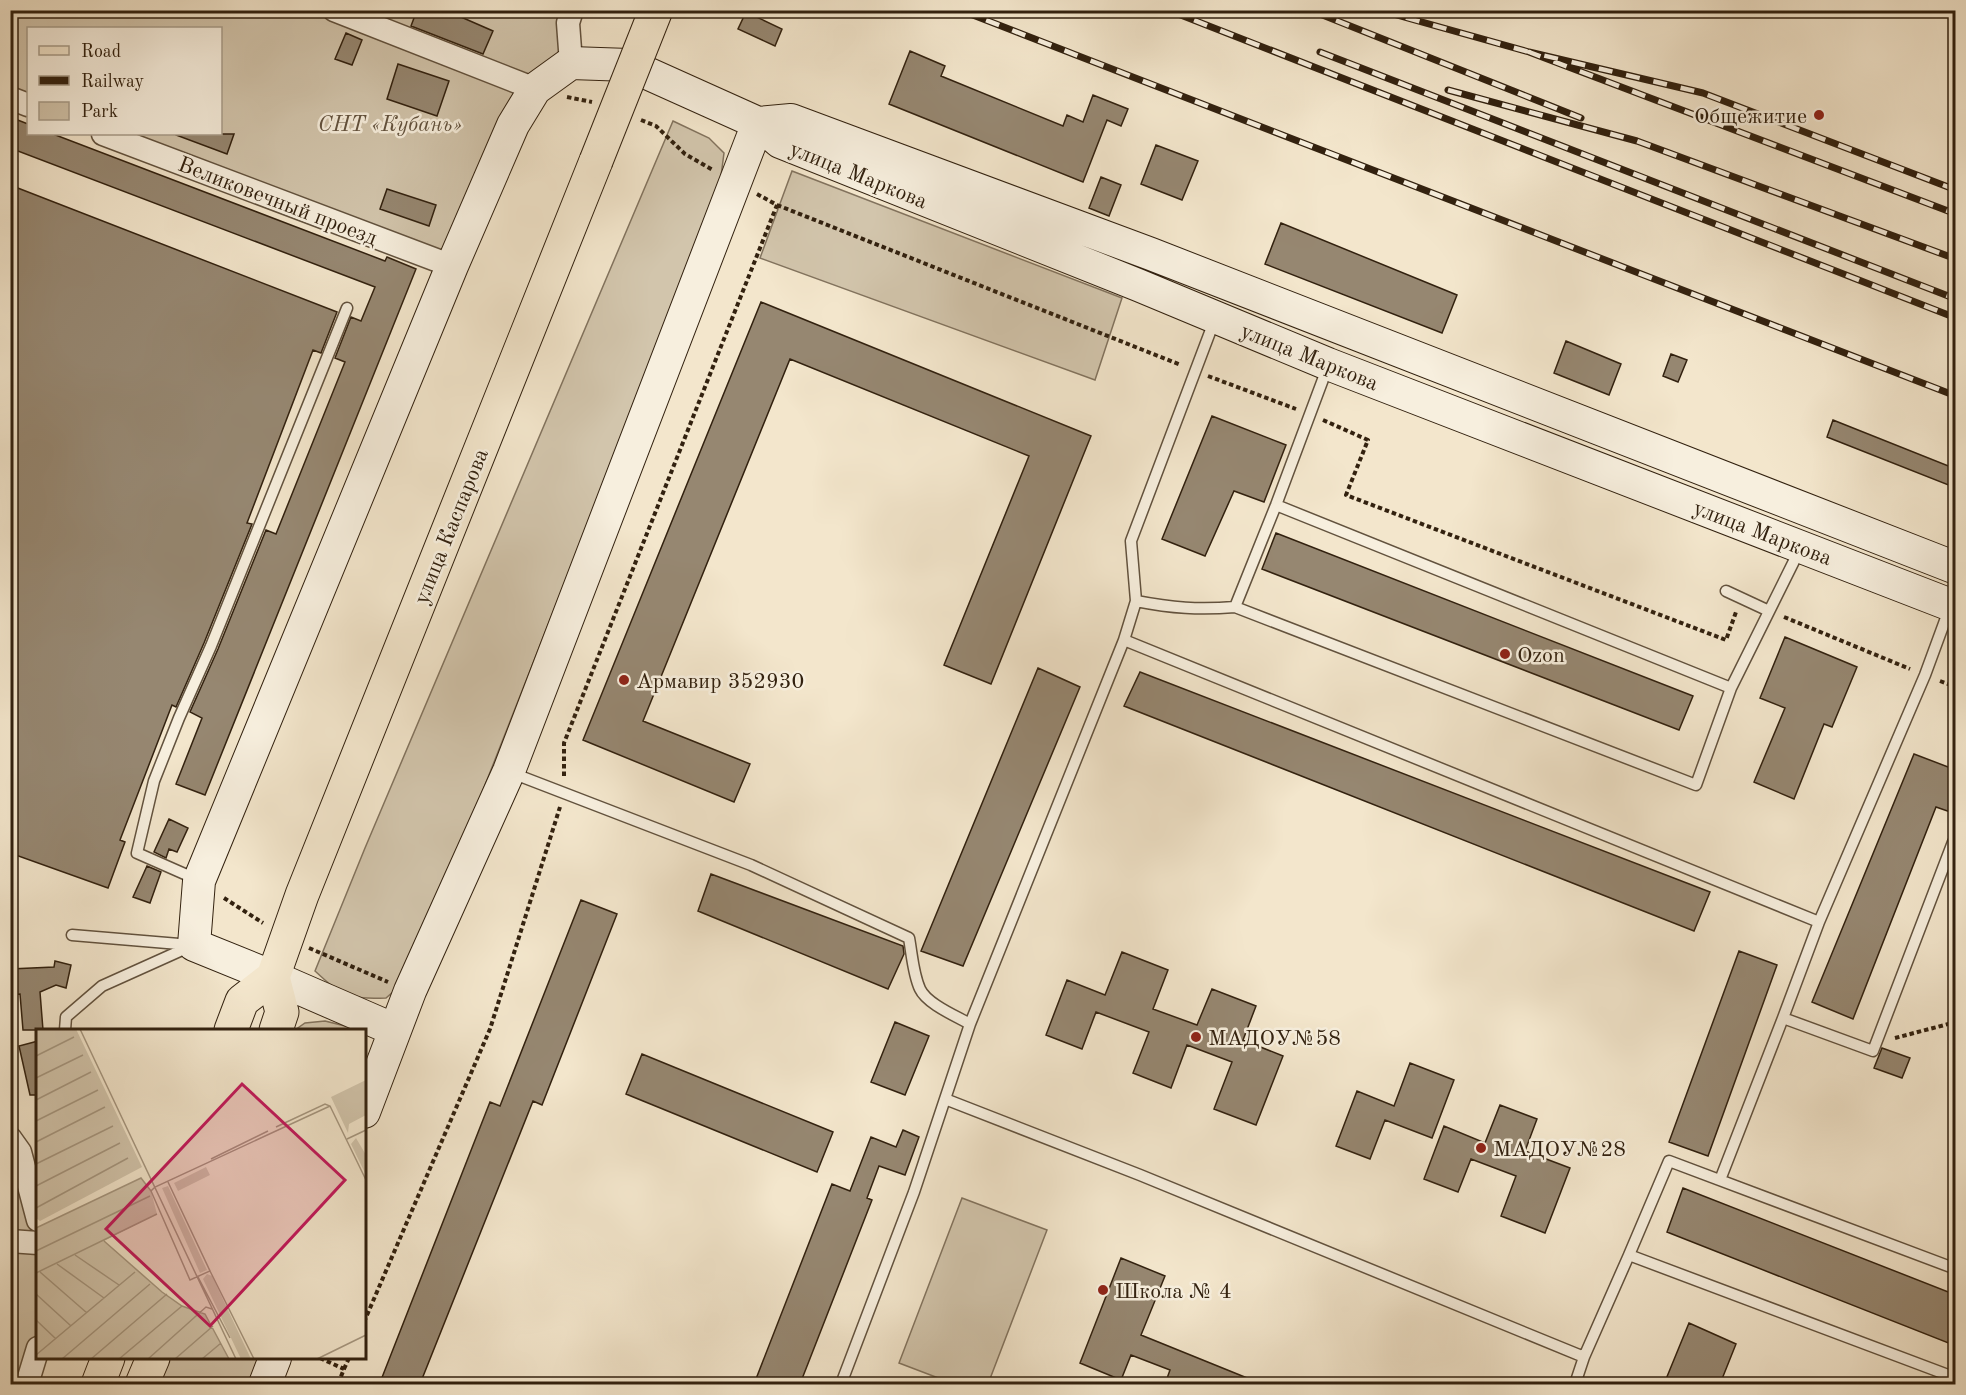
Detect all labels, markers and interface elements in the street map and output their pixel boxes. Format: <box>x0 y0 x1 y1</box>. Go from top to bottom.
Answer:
legend <box>27 27 222 135</box>
text: Road <box>81 43 121 61</box>
text: Railway <box>81 73 144 91</box>
text: Park <box>81 103 118 121</box>
place label: Общежитие <box>1694 106 1807 128</box>
marker: Общежитие <box>1812 108 1826 122</box>
park label: СНТ «Кубань» <box>318 114 462 136</box>
street label: улица Маркова <box>786 138 930 214</box>
street label: Великовечный проезд <box>175 154 380 250</box>
street label: улица Маркова <box>1237 320 1381 396</box>
street label: улица Каспарова <box>411 446 493 608</box>
street label: улица Маркова <box>1690 497 1835 570</box>
place label: Ozon <box>1517 645 1565 667</box>
marker: Ozon <box>1498 647 1512 661</box>
place label: Армавир 352930 <box>636 671 804 693</box>
marker: Армавир 352930 <box>617 673 631 687</box>
place label: МАДОУ№58 <box>1208 1028 1341 1050</box>
inset map <box>36 1029 366 1359</box>
marker: МАДОУ№58 <box>1189 1030 1203 1044</box>
place label: МАДОУ№28 <box>1493 1139 1626 1161</box>
marker: МАДОУ№28 <box>1474 1141 1488 1155</box>
place label: Школа № 4 <box>1115 1281 1232 1303</box>
marker: Школа № 4 <box>1096 1283 1110 1297</box>

